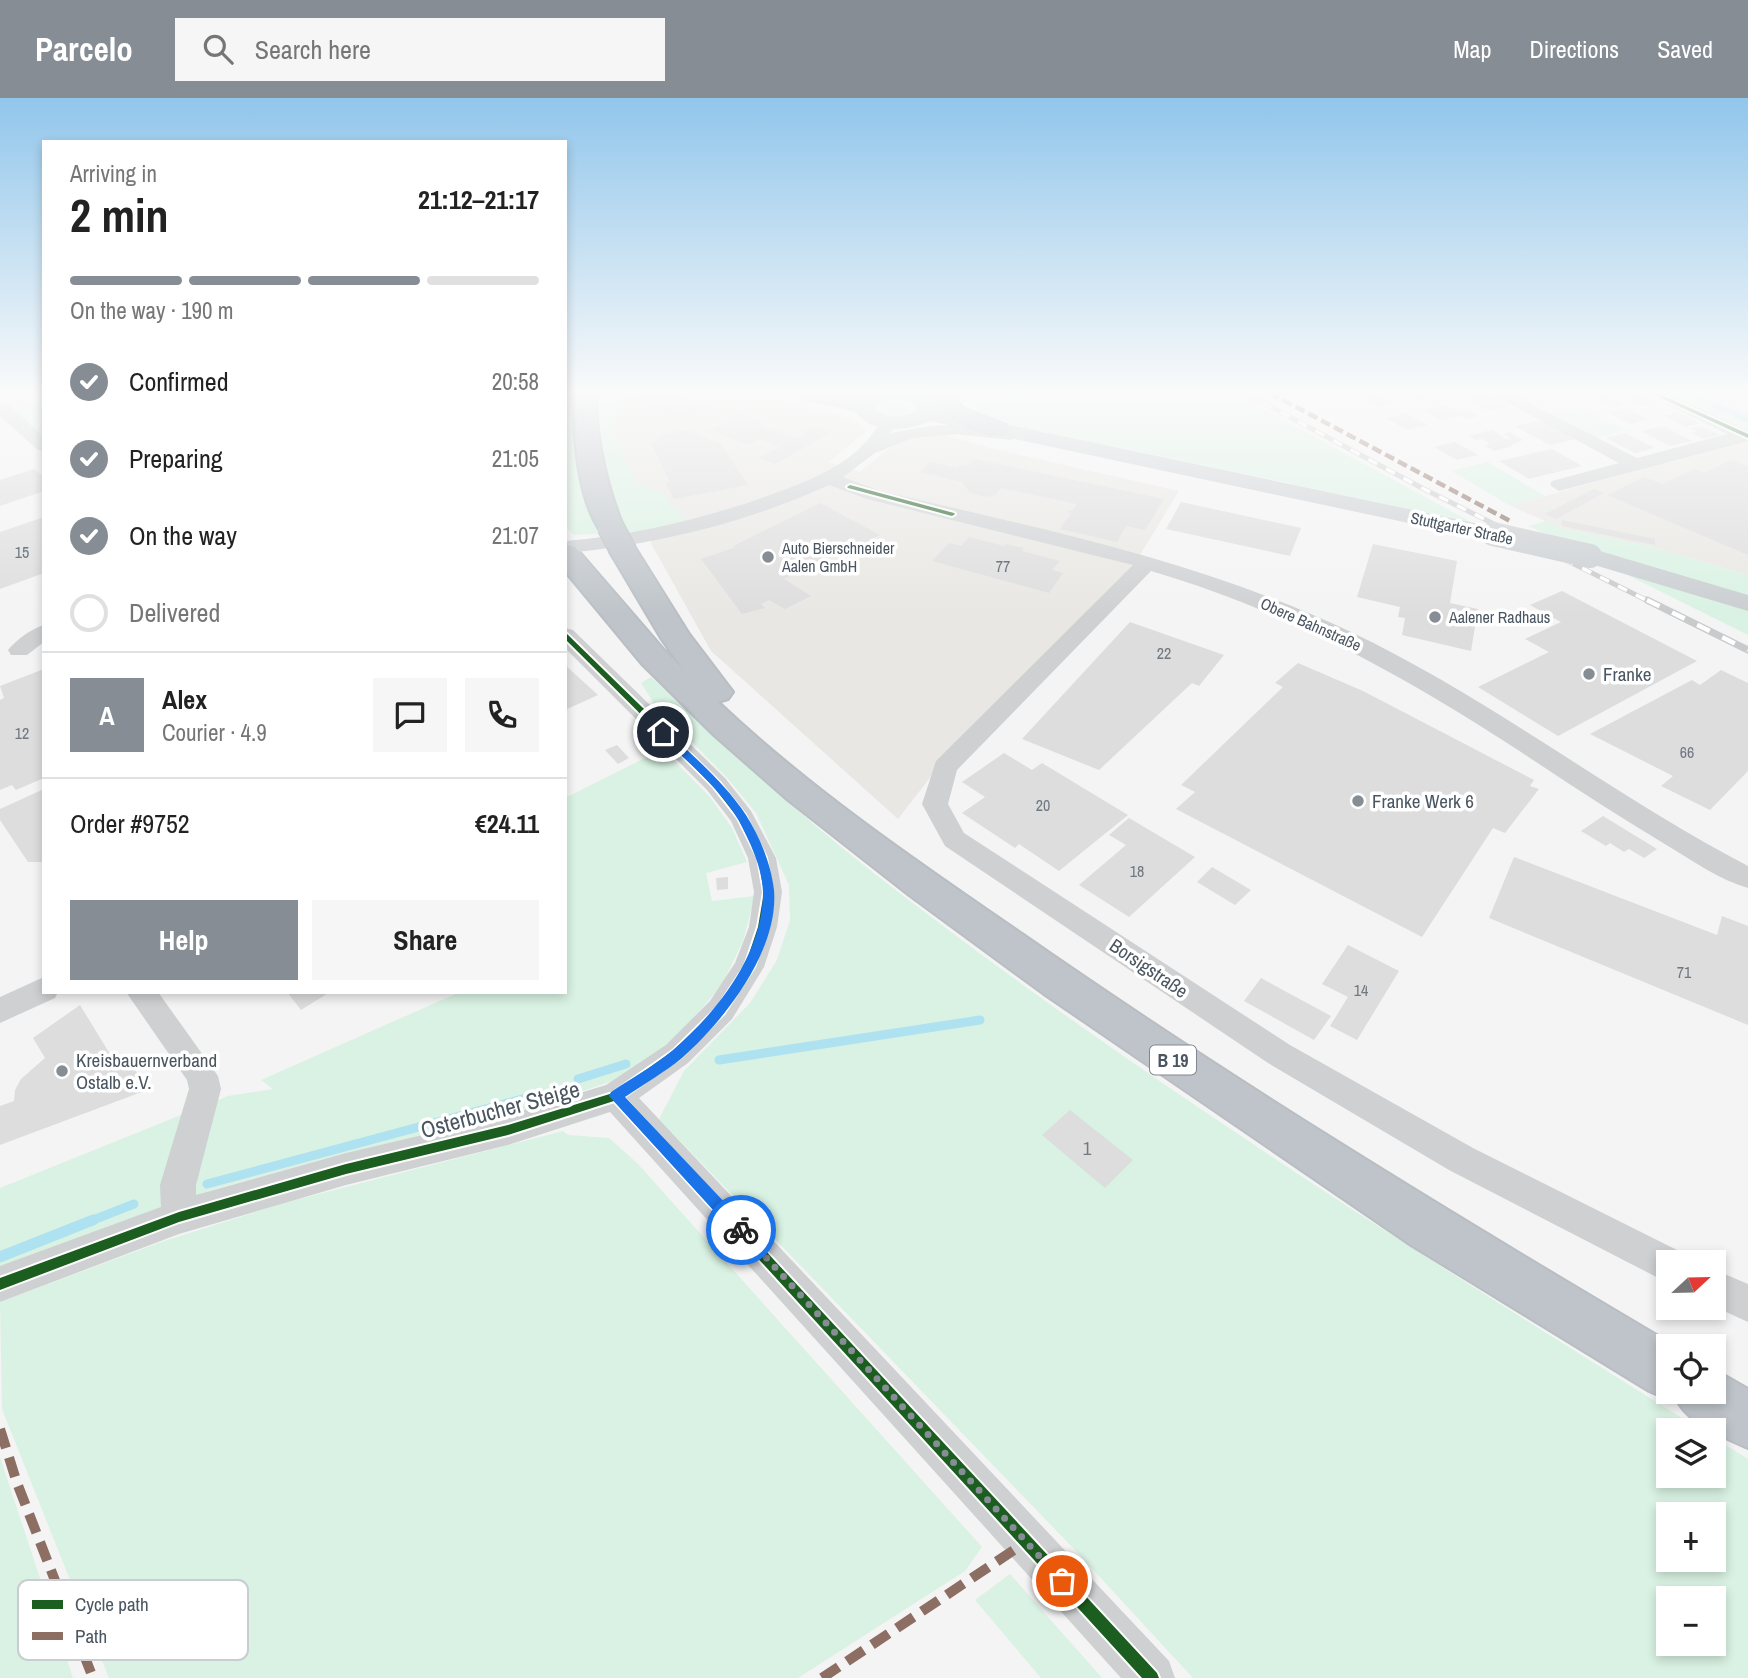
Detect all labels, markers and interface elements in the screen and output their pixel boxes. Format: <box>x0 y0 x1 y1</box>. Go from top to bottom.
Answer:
search box <box>175 18 665 81</box>
text: Parcelo <box>35 27 133 71</box>
icon: search <box>199 30 237 68</box>
text: Search here <box>255 32 371 67</box>
text: Map <box>1453 33 1491 65</box>
text: Directions <box>1529 33 1619 65</box>
text: Saved <box>1657 33 1713 65</box>
text: Arriving in <box>70 158 157 189</box>
text: 21:12–21:17 <box>418 182 539 217</box>
text: 2 min <box>70 184 169 246</box>
text: On the way · 190 m <box>70 295 234 326</box>
icon: check <box>70 363 108 401</box>
text: Confirmed <box>129 364 229 399</box>
text: 20:58 <box>492 366 539 397</box>
icon: check <box>70 440 108 478</box>
text: Preparing <box>129 441 223 476</box>
text: 21:05 <box>492 443 539 474</box>
street label: Stuttgarter Straße <box>1409 506 1515 550</box>
icon: check <box>70 517 108 555</box>
text: On the way <box>129 518 237 553</box>
text: 21:07 <box>492 520 539 551</box>
place label: Auto Bierschneider Aalen GmbH <box>781 537 895 577</box>
house number: 15 <box>15 541 29 563</box>
marker: Auto Bierschneider Aalen GmbH <box>760 549 776 565</box>
house number: 77 <box>996 555 1010 577</box>
street label: Obere Bahnstraße <box>1257 592 1365 656</box>
text: Delivered <box>129 595 220 630</box>
place label: Aalener Radhaus <box>1448 606 1550 628</box>
marker: Aalener Radhaus <box>1427 609 1443 625</box>
house number: 22 <box>1157 642 1171 664</box>
place label: Franke <box>1603 661 1652 687</box>
marker: Franke <box>1581 666 1597 682</box>
button: chat <box>373 678 447 752</box>
button: phone <box>465 678 539 752</box>
text: Alex <box>162 682 207 717</box>
text: A <box>99 698 115 733</box>
pin <box>633 702 693 762</box>
icon: home <box>644 713 682 751</box>
text: Courier · 4.9 <box>162 717 267 748</box>
house number: 12 <box>15 722 29 744</box>
house number: 66 <box>1680 741 1694 763</box>
place label: Franke Werk 6 <box>1372 788 1474 814</box>
marker: Franke Werk 6 <box>1350 793 1366 809</box>
house number: 20 <box>1036 794 1050 816</box>
text: Order #9752 <box>70 806 190 841</box>
text: €24.11 <box>475 806 539 841</box>
house number: 18 <box>1130 860 1144 882</box>
button: Help <box>70 900 298 980</box>
button: Share <box>312 900 539 980</box>
street label: Borsigstraße <box>1105 932 1193 1004</box>
house number: 71 <box>1677 961 1692 983</box>
house number: 14 <box>1354 979 1368 1001</box>
road number: B 19 <box>1150 1045 1196 1074</box>
place label: Kreisbauernverband Ostalb e.V. <box>76 1047 217 1095</box>
marker: Kreisbauernverband Ostalb e.V. <box>54 1063 70 1079</box>
street label: Osterbucher Steige <box>417 1073 583 1145</box>
house number: 1 <box>1083 1135 1092 1161</box>
courier <box>706 1195 776 1265</box>
icon: bike <box>722 1211 760 1249</box>
north arrow <box>1656 1250 1726 1320</box>
map controls <box>1656 1250 1726 1656</box>
button: locate <box>1656 1334 1726 1404</box>
button: layers <box>1656 1418 1726 1488</box>
button: + <box>1656 1502 1726 1572</box>
pin <box>1032 1551 1092 1611</box>
icon: bag <box>1043 1562 1081 1600</box>
legend <box>18 1580 248 1660</box>
button: − <box>1656 1586 1726 1656</box>
text: Cycle path <box>75 1591 149 1617</box>
text: Path <box>75 1623 107 1649</box>

